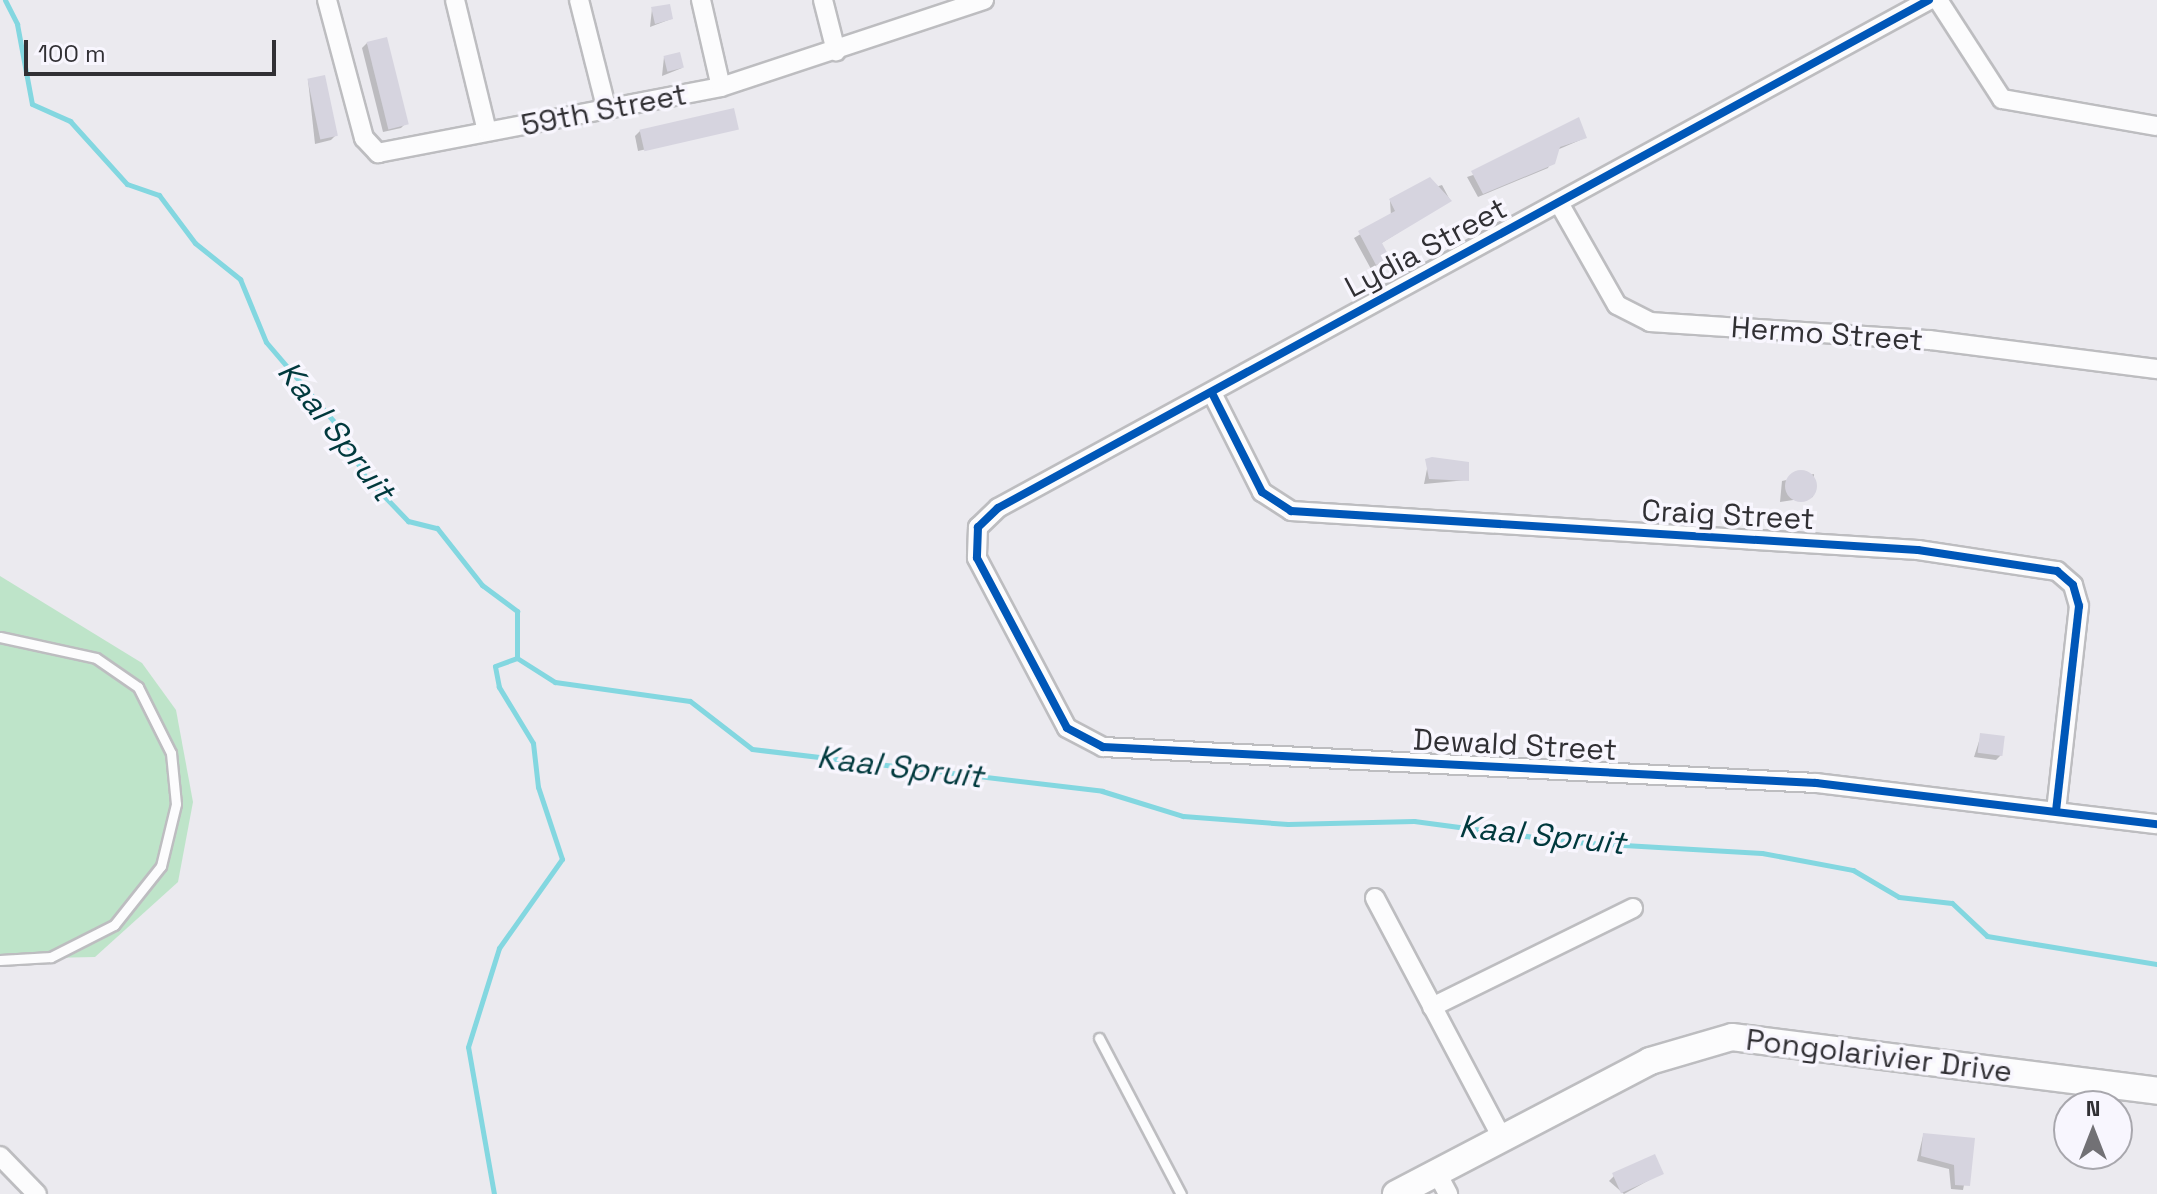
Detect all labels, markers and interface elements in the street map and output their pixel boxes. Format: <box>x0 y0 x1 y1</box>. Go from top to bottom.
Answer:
scale bar <box>28 24 280 74</box>
text: 100 m <box>38 38 106 69</box>
street label: 59th Street <box>518 76 690 144</box>
street label: Lydia Street <box>1339 190 1513 306</box>
street label: Hermo Street <box>1730 309 1924 359</box>
water label: Kaal Spruit <box>270 353 402 509</box>
street label: Craig Street <box>1641 492 1815 538</box>
street label: Dewald Street <box>1412 722 1618 768</box>
water label: Kaal Spruit <box>815 738 985 796</box>
water label: Kaal Spruit <box>1457 807 1627 863</box>
street label: Pongolarivier Drive <box>1744 1022 2014 1090</box>
north arrow <box>2053 1090 2133 1170</box>
text: N <box>2086 1094 2100 1122</box>

